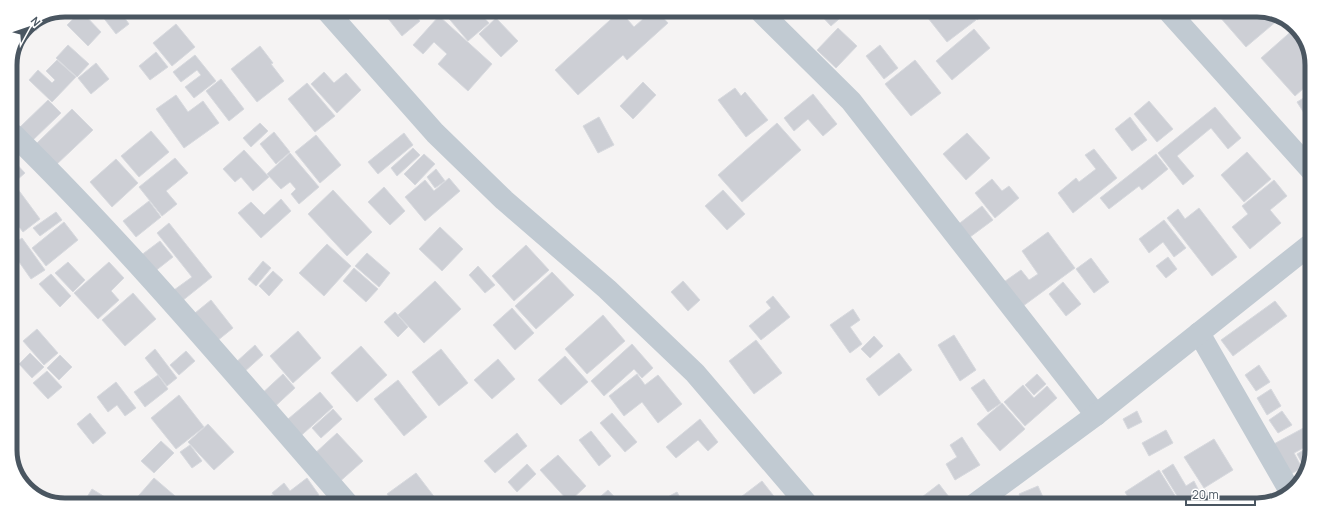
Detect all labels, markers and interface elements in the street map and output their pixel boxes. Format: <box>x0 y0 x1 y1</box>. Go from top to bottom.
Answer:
north arrow <box>8 8 48 48</box>
text: N <box>28 13 44 29</box>
scale bar <box>1186 481 1255 507</box>
text: 20 m <box>1192 486 1219 503</box>

